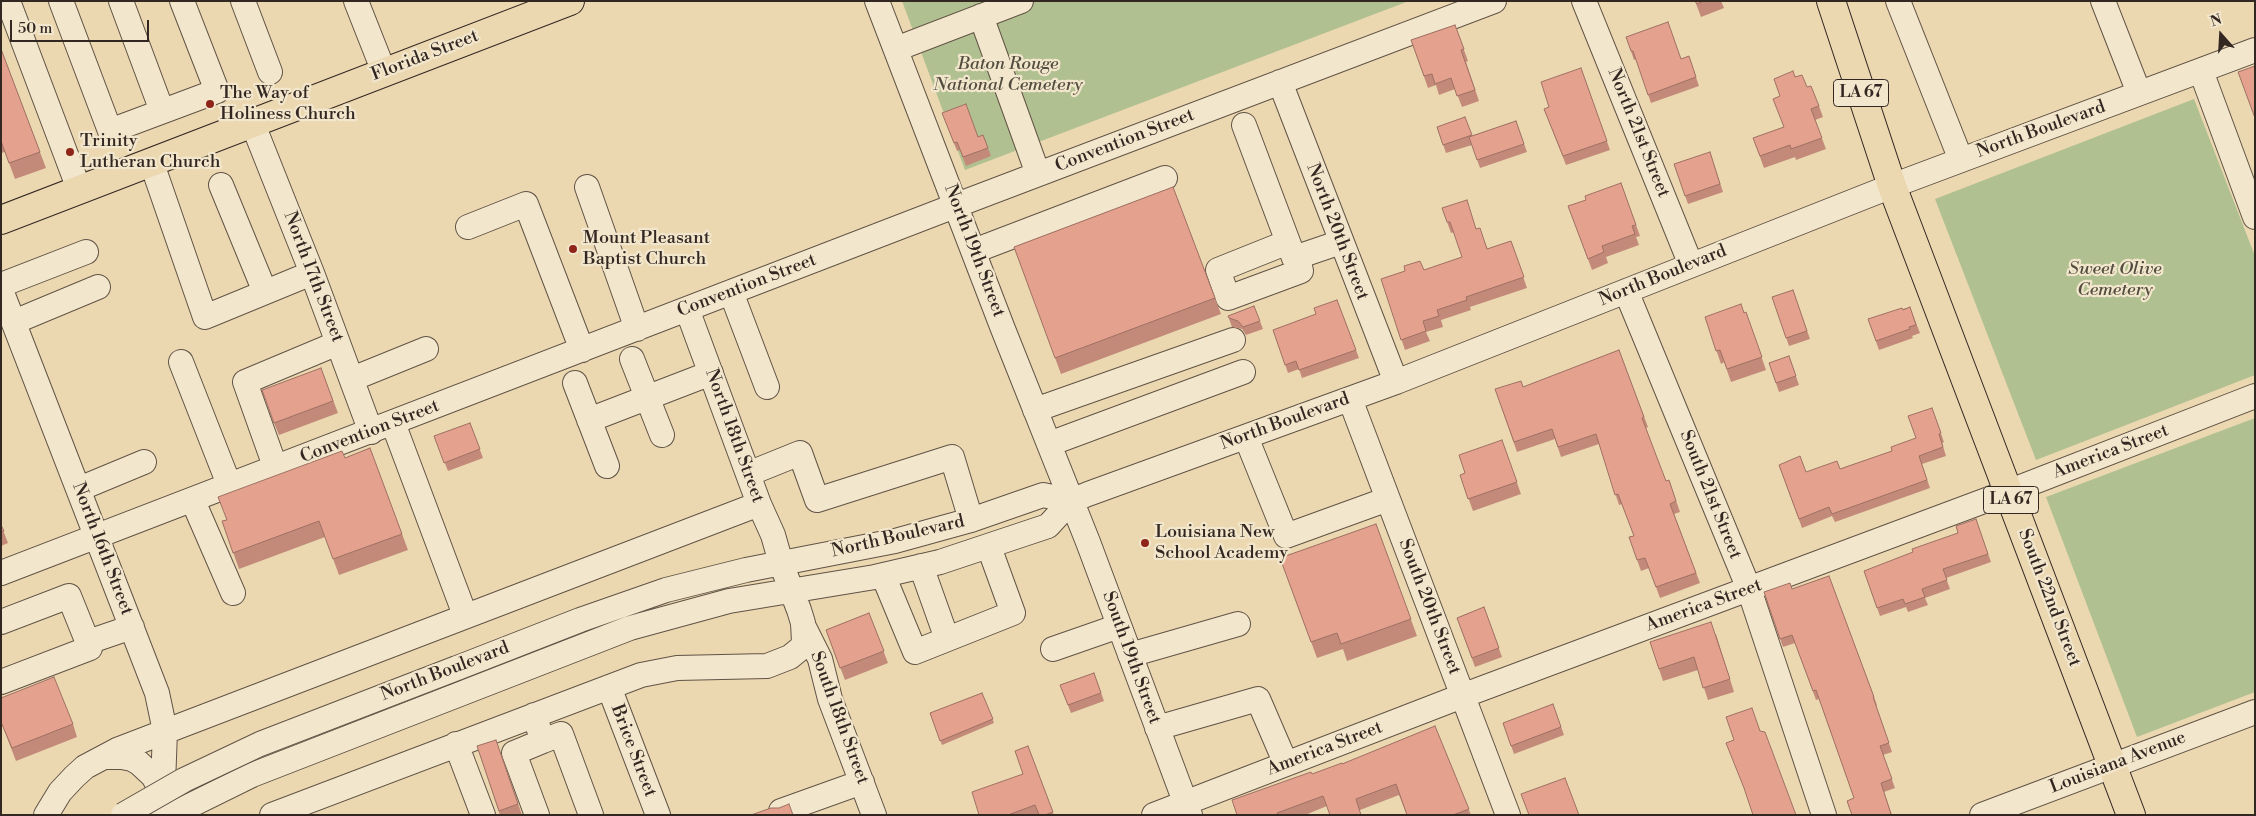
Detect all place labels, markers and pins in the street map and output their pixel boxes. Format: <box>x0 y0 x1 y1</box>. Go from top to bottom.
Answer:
place label: The Way of Holiness Church <box>220 83 356 126</box>
marker: The Way of Holiness Church <box>204 98 216 110</box>
place label: Trinity Lutheran Church <box>80 131 220 173</box>
marker: Trinity Lutheran Church <box>64 146 76 158</box>
place label: Mount Pleasant Baptist Church <box>583 228 710 270</box>
marker: Mount Pleasant Baptist Church <box>567 243 579 255</box>
place label: Louisiana New School Academy <box>1155 522 1288 564</box>
marker: Louisiana New School Academy <box>1139 537 1151 549</box>

